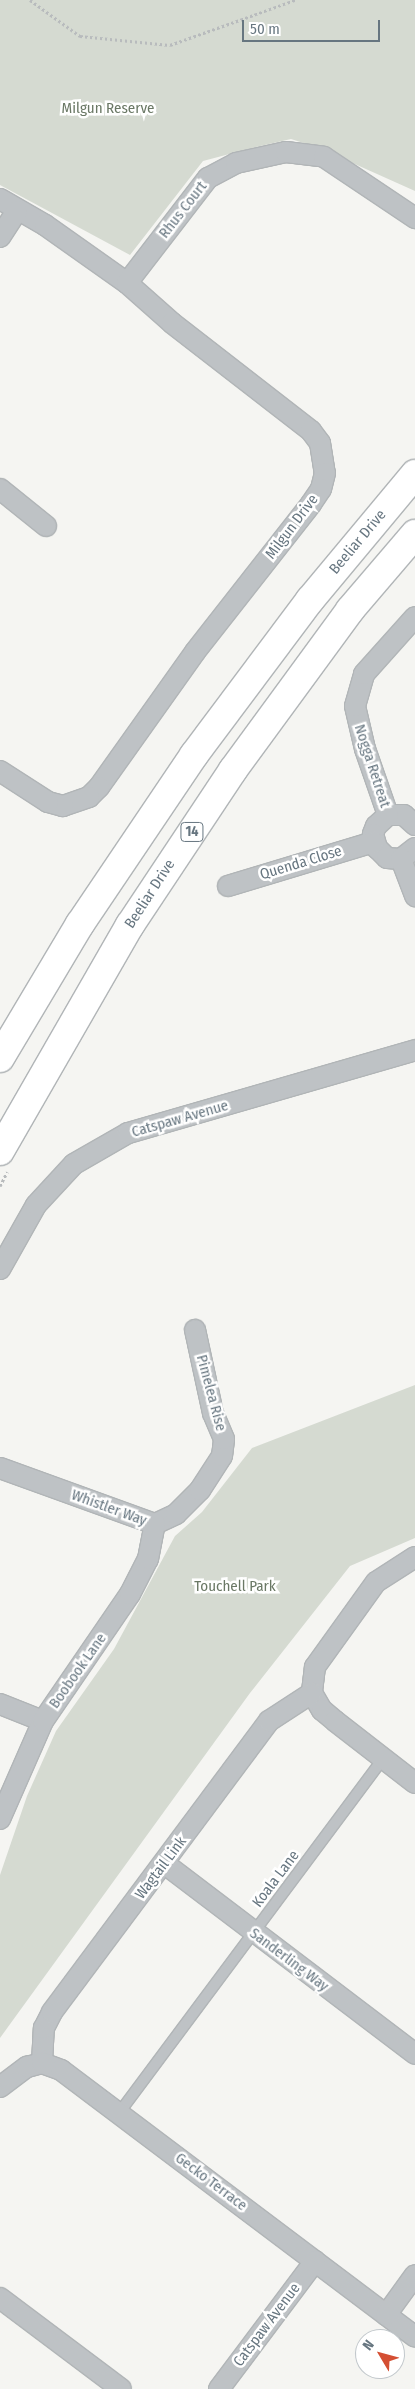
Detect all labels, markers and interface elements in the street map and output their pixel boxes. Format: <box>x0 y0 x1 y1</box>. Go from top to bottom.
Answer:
scale bar <box>245 10 382 42</box>
text: 50 m <box>250 20 280 38</box>
park label: Milgun Reserve <box>61 100 155 118</box>
street label: Rhus Court <box>155 178 211 242</box>
street label: Milgun Drive <box>262 491 322 563</box>
street label: Beeliar Drive <box>326 506 390 578</box>
street label: Nogga Retreat <box>350 722 394 810</box>
road number: 14 <box>180 820 204 844</box>
street label: Quenda Close <box>258 842 344 884</box>
street label: Beeliar Drive <box>121 856 179 932</box>
street label: Catspaw Avenue <box>130 1097 230 1141</box>
street label: Pimelea Rise <box>192 1353 230 1433</box>
street label: Whistler Way <box>69 1486 149 1530</box>
park label: Touchell Park <box>194 1578 276 1596</box>
street label: Boobook Lane <box>46 1630 110 1712</box>
street label: Wagtail Link <box>132 1833 190 1903</box>
street label: Koala Lane <box>249 1847 303 1911</box>
street label: Sanderling Way <box>246 1924 332 1996</box>
street label: Gecko Terrace <box>172 2149 250 2215</box>
street label: Catspaw Avenue <box>230 2280 304 2370</box>
north arrow <box>355 2329 405 2379</box>
text: N <box>359 2337 378 2354</box>

